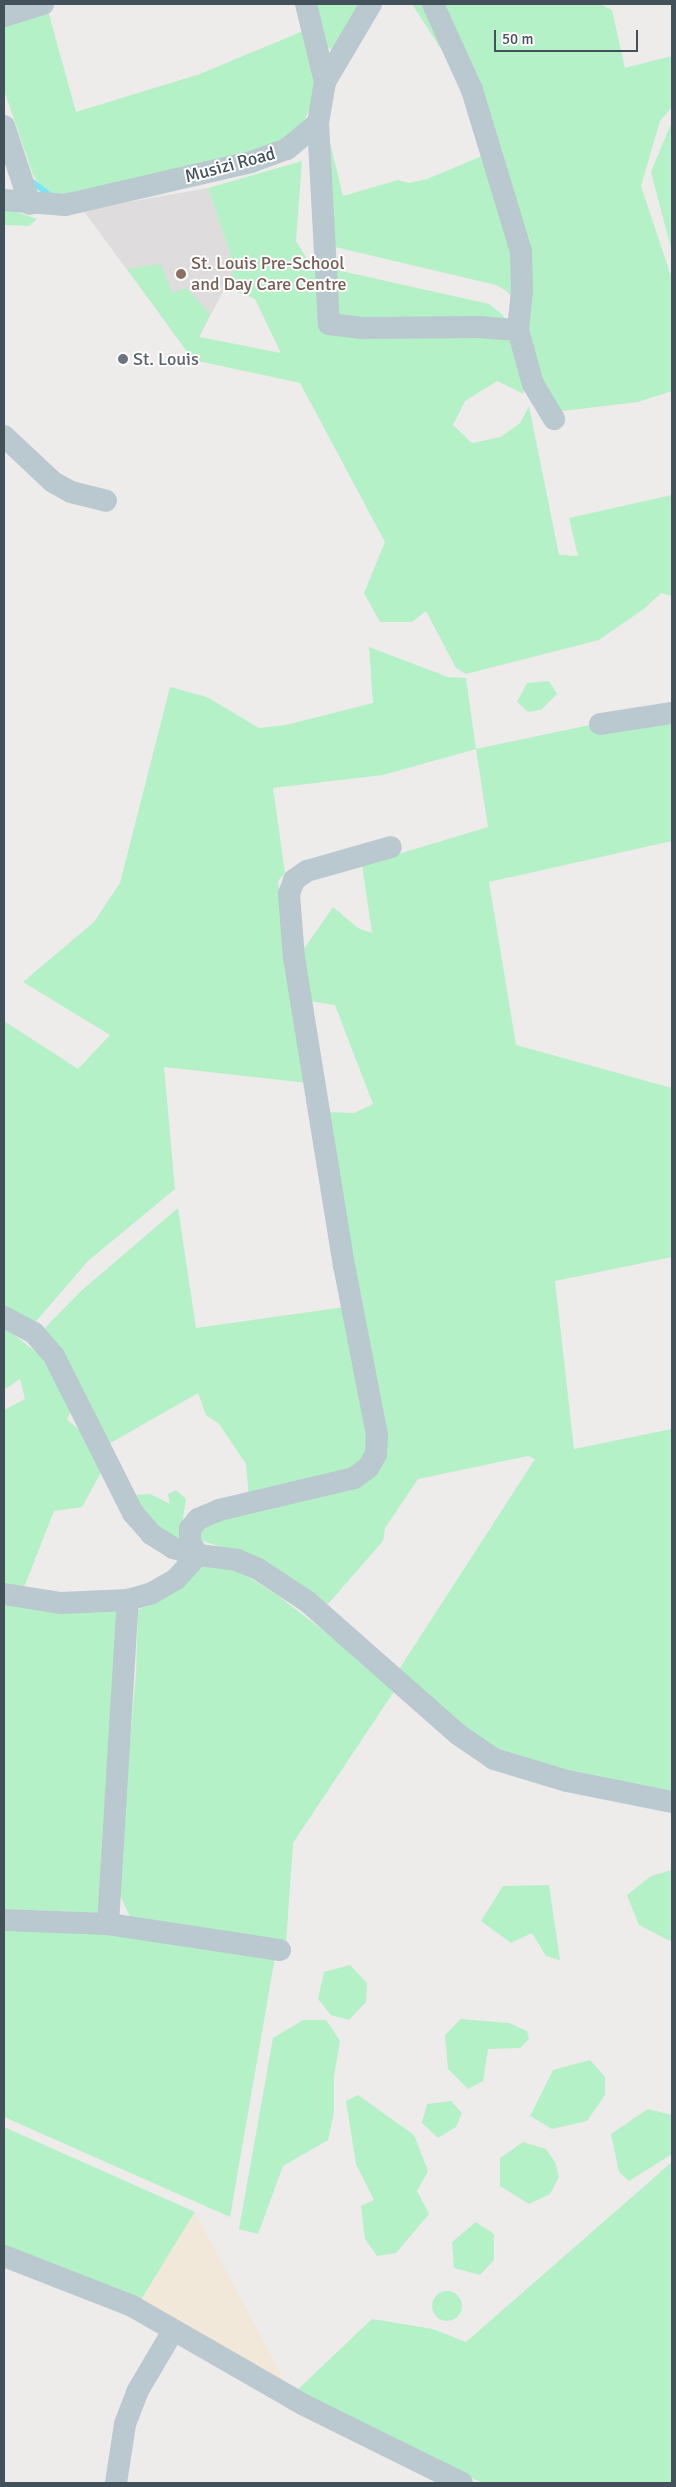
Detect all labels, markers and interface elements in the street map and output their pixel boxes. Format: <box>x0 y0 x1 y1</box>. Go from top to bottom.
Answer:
scale bar <box>496 20 640 52</box>
text: 50 m <box>502 30 533 48</box>
street label: Musizi Road <box>182 143 278 187</box>
place label: St. Louis Pre-School and Day Care Centre <box>191 253 346 296</box>
marker: St. Louis Pre-School and Day Care Centre <box>175 268 187 280</box>
place label: St. Louis <box>133 348 199 370</box>
marker: St. Louis <box>117 353 129 365</box>

